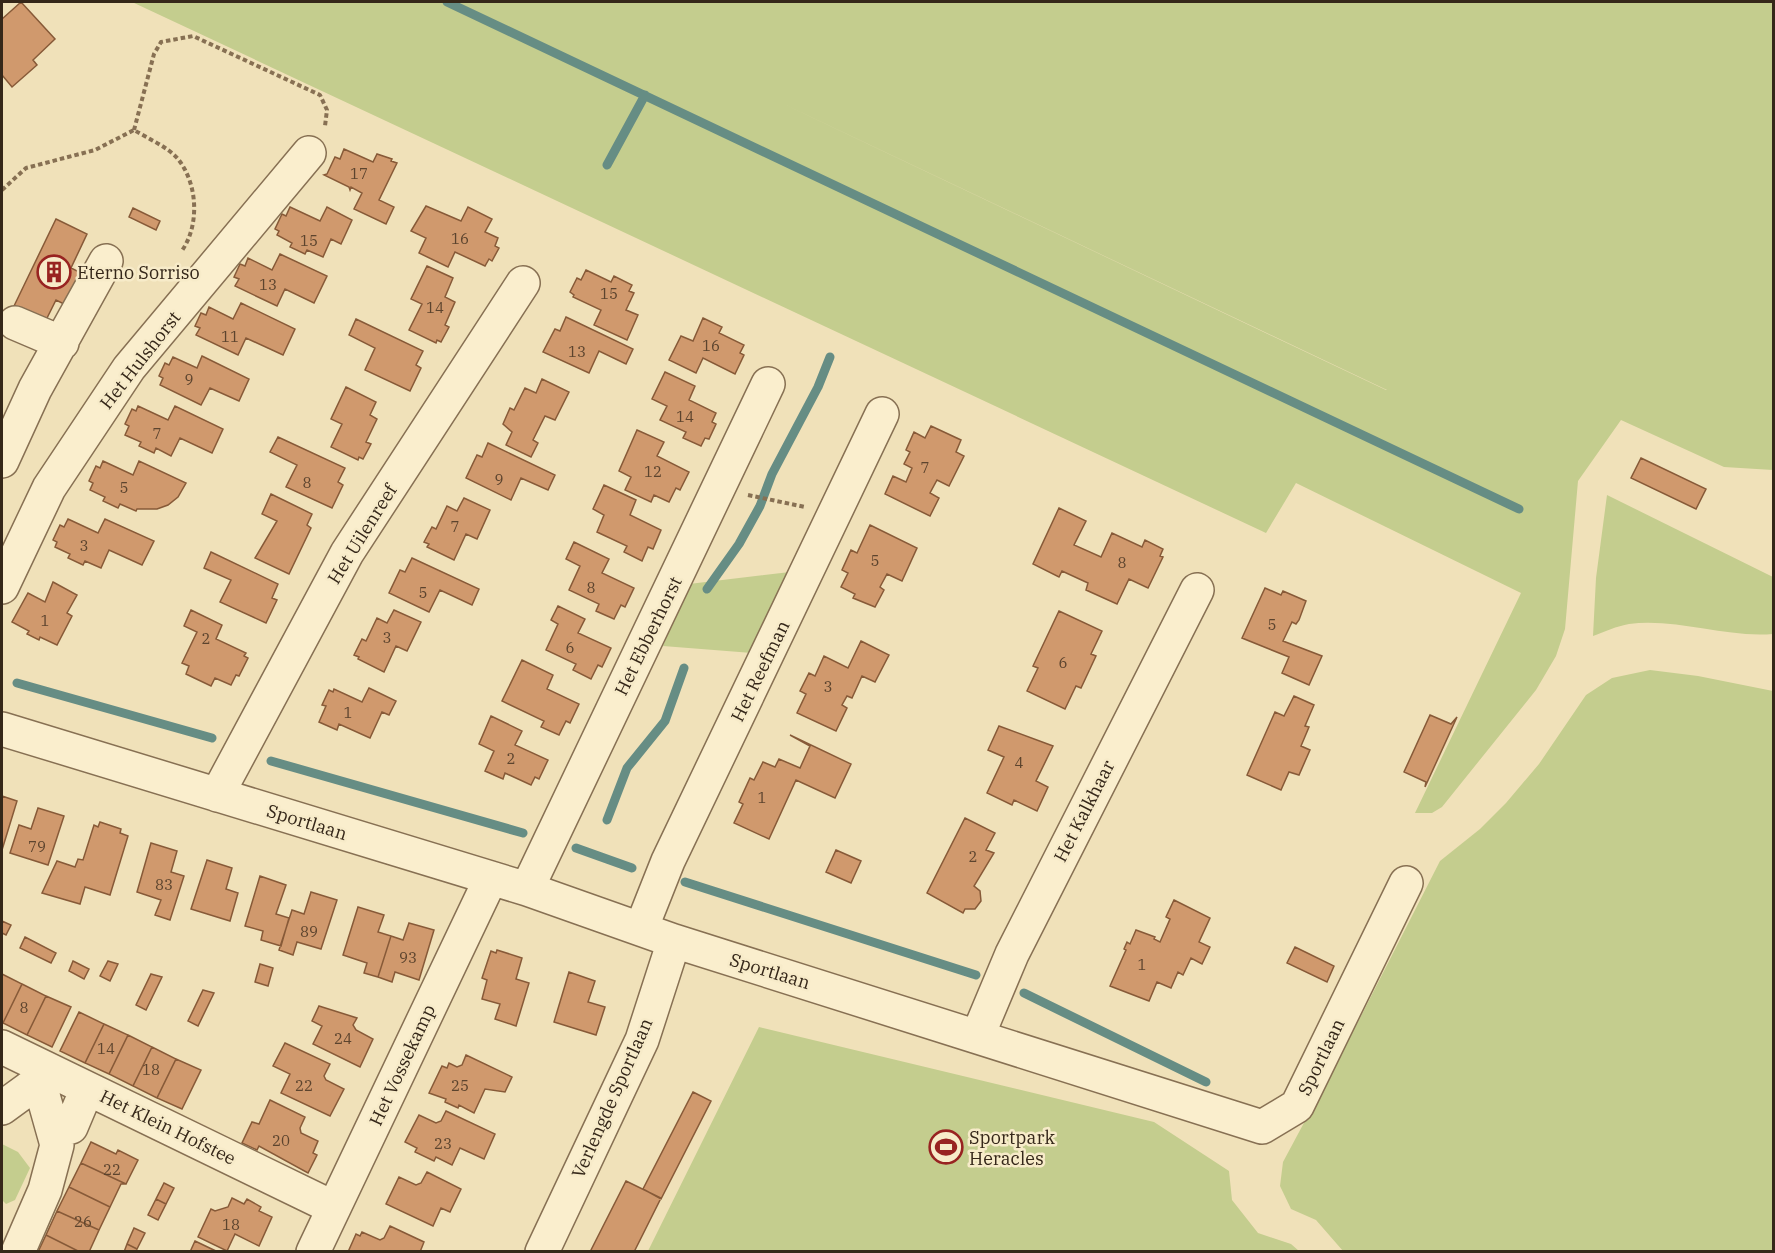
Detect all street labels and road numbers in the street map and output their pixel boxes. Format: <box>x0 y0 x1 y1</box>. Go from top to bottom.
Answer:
street label: Het Hulshorst <box>95 306 185 414</box>
street label: Het Uilenreef <box>322 478 403 588</box>
street label: Het Ebberhorst <box>609 573 687 699</box>
street label: Het Reefman <box>726 616 794 726</box>
street label: Het Kalkhaar <box>1048 756 1120 866</box>
street label: Sportlaan <box>264 799 350 845</box>
street label: Sportlaan <box>727 948 813 994</box>
street label: Het Vossekamp <box>364 1001 440 1129</box>
street label: Verlengde Sportlaan <box>566 1015 658 1181</box>
street label: Sportlaan <box>1292 1015 1350 1099</box>
street label: Het Klein Hofstee <box>96 1084 240 1170</box>

